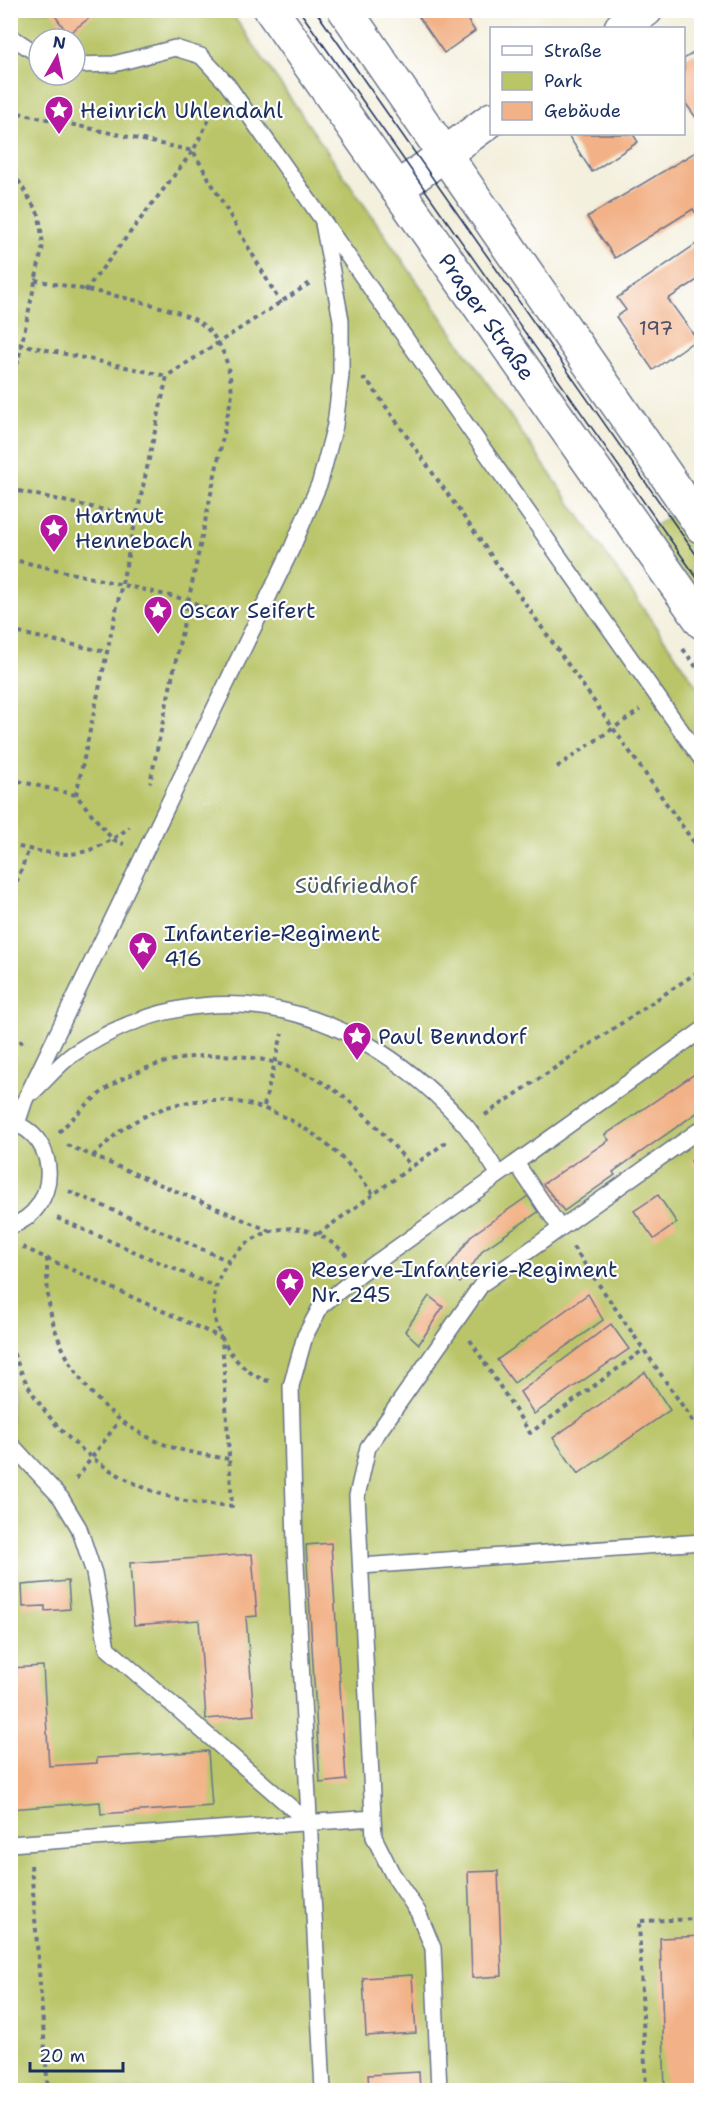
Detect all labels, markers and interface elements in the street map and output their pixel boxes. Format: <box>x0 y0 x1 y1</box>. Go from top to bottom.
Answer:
north arrow <box>27 27 87 87</box>
legend <box>490 27 685 135</box>
text: N <box>51 31 67 54</box>
text: Straße <box>544 39 602 63</box>
text: Park <box>544 69 583 93</box>
place icon: Heinrich Uhlendahl <box>43 94 75 136</box>
place label: Heinrich Uhlendahl <box>80 96 283 125</box>
text: Gebäude <box>544 99 621 123</box>
street label: Prager Straße <box>432 247 542 386</box>
house number: 197 <box>639 315 673 341</box>
place label: Hartmut Hennebach <box>75 501 193 555</box>
place icon: Hartmut Hennebach <box>38 512 70 554</box>
place icon: Oscar Seifert <box>142 594 174 636</box>
place label: Oscar Seifert <box>179 596 316 625</box>
park label: Südfriedhof <box>295 871 418 900</box>
place label: Infanterie-Regiment 416 <box>164 919 380 973</box>
place icon: Infanterie-Regiment 416 <box>127 930 159 972</box>
place icon: Paul Benndorf <box>341 1020 373 1062</box>
place label: Paul Benndorf <box>378 1022 528 1051</box>
place label: Reserve-Infanterie-Regiment Nr. 245 <box>311 1255 618 1309</box>
place icon: Reserve-Infanterie-Regiment Nr. 245 <box>274 1266 306 1308</box>
scale bar <box>30 2035 123 2073</box>
text: 20 m <box>39 2044 85 2068</box>

